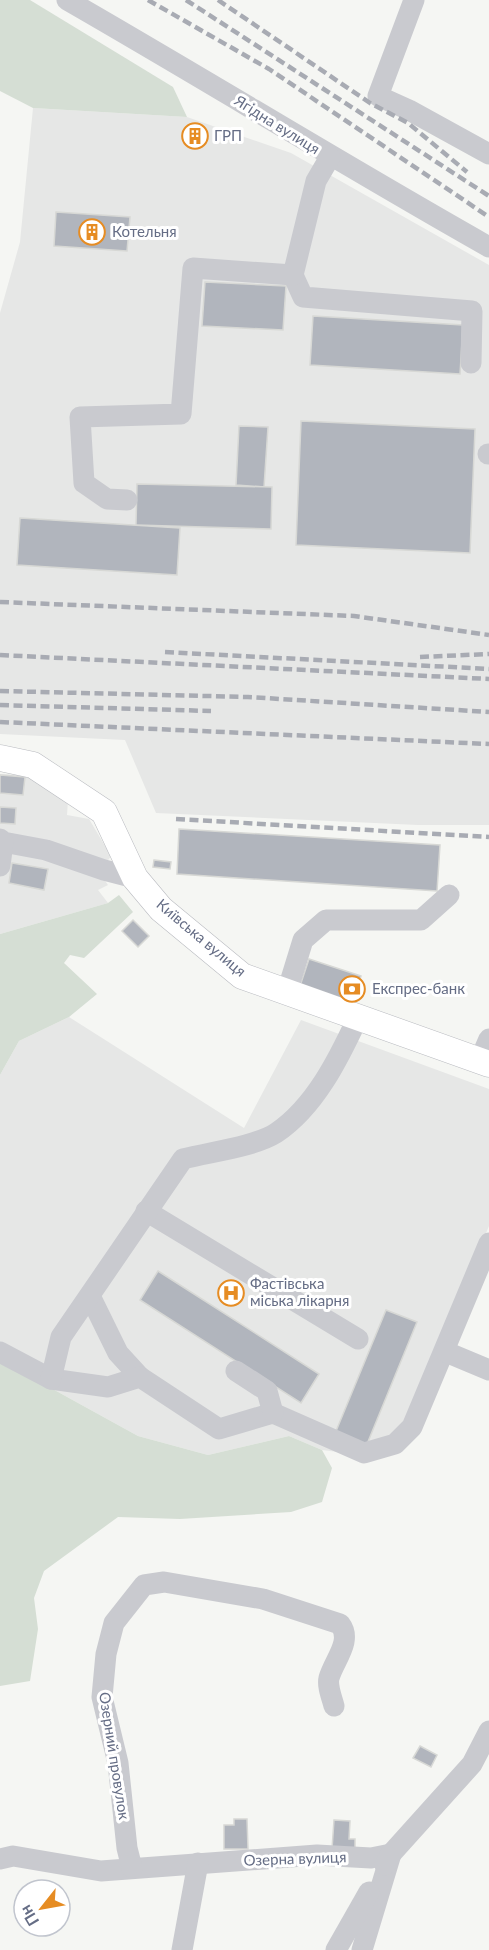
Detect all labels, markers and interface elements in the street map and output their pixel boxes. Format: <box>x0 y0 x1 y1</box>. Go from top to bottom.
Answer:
street label: Ягідна вулиця <box>231 90 323 157</box>
building icon: ГРП <box>180 121 210 151</box>
place label: ГРП <box>214 126 242 144</box>
building icon: Котельня <box>77 217 107 247</box>
place label: Котельня <box>112 222 177 240</box>
street label: Київська вулиця <box>153 895 250 980</box>
bank icon: Експрес-банк <box>337 974 367 1004</box>
place label: Експрес-банк <box>372 979 465 997</box>
place label: Фастівська міська лікарня <box>250 1274 349 1309</box>
hospital icon: Фастівська міська лікарня <box>216 1278 246 1308</box>
street label: Озерний провулок <box>96 1691 134 1821</box>
street label: Озерна вулиця <box>243 1847 347 1869</box>
north arrow <box>12 1878 72 1938</box>
text: Пн <box>15 1902 42 1930</box>

